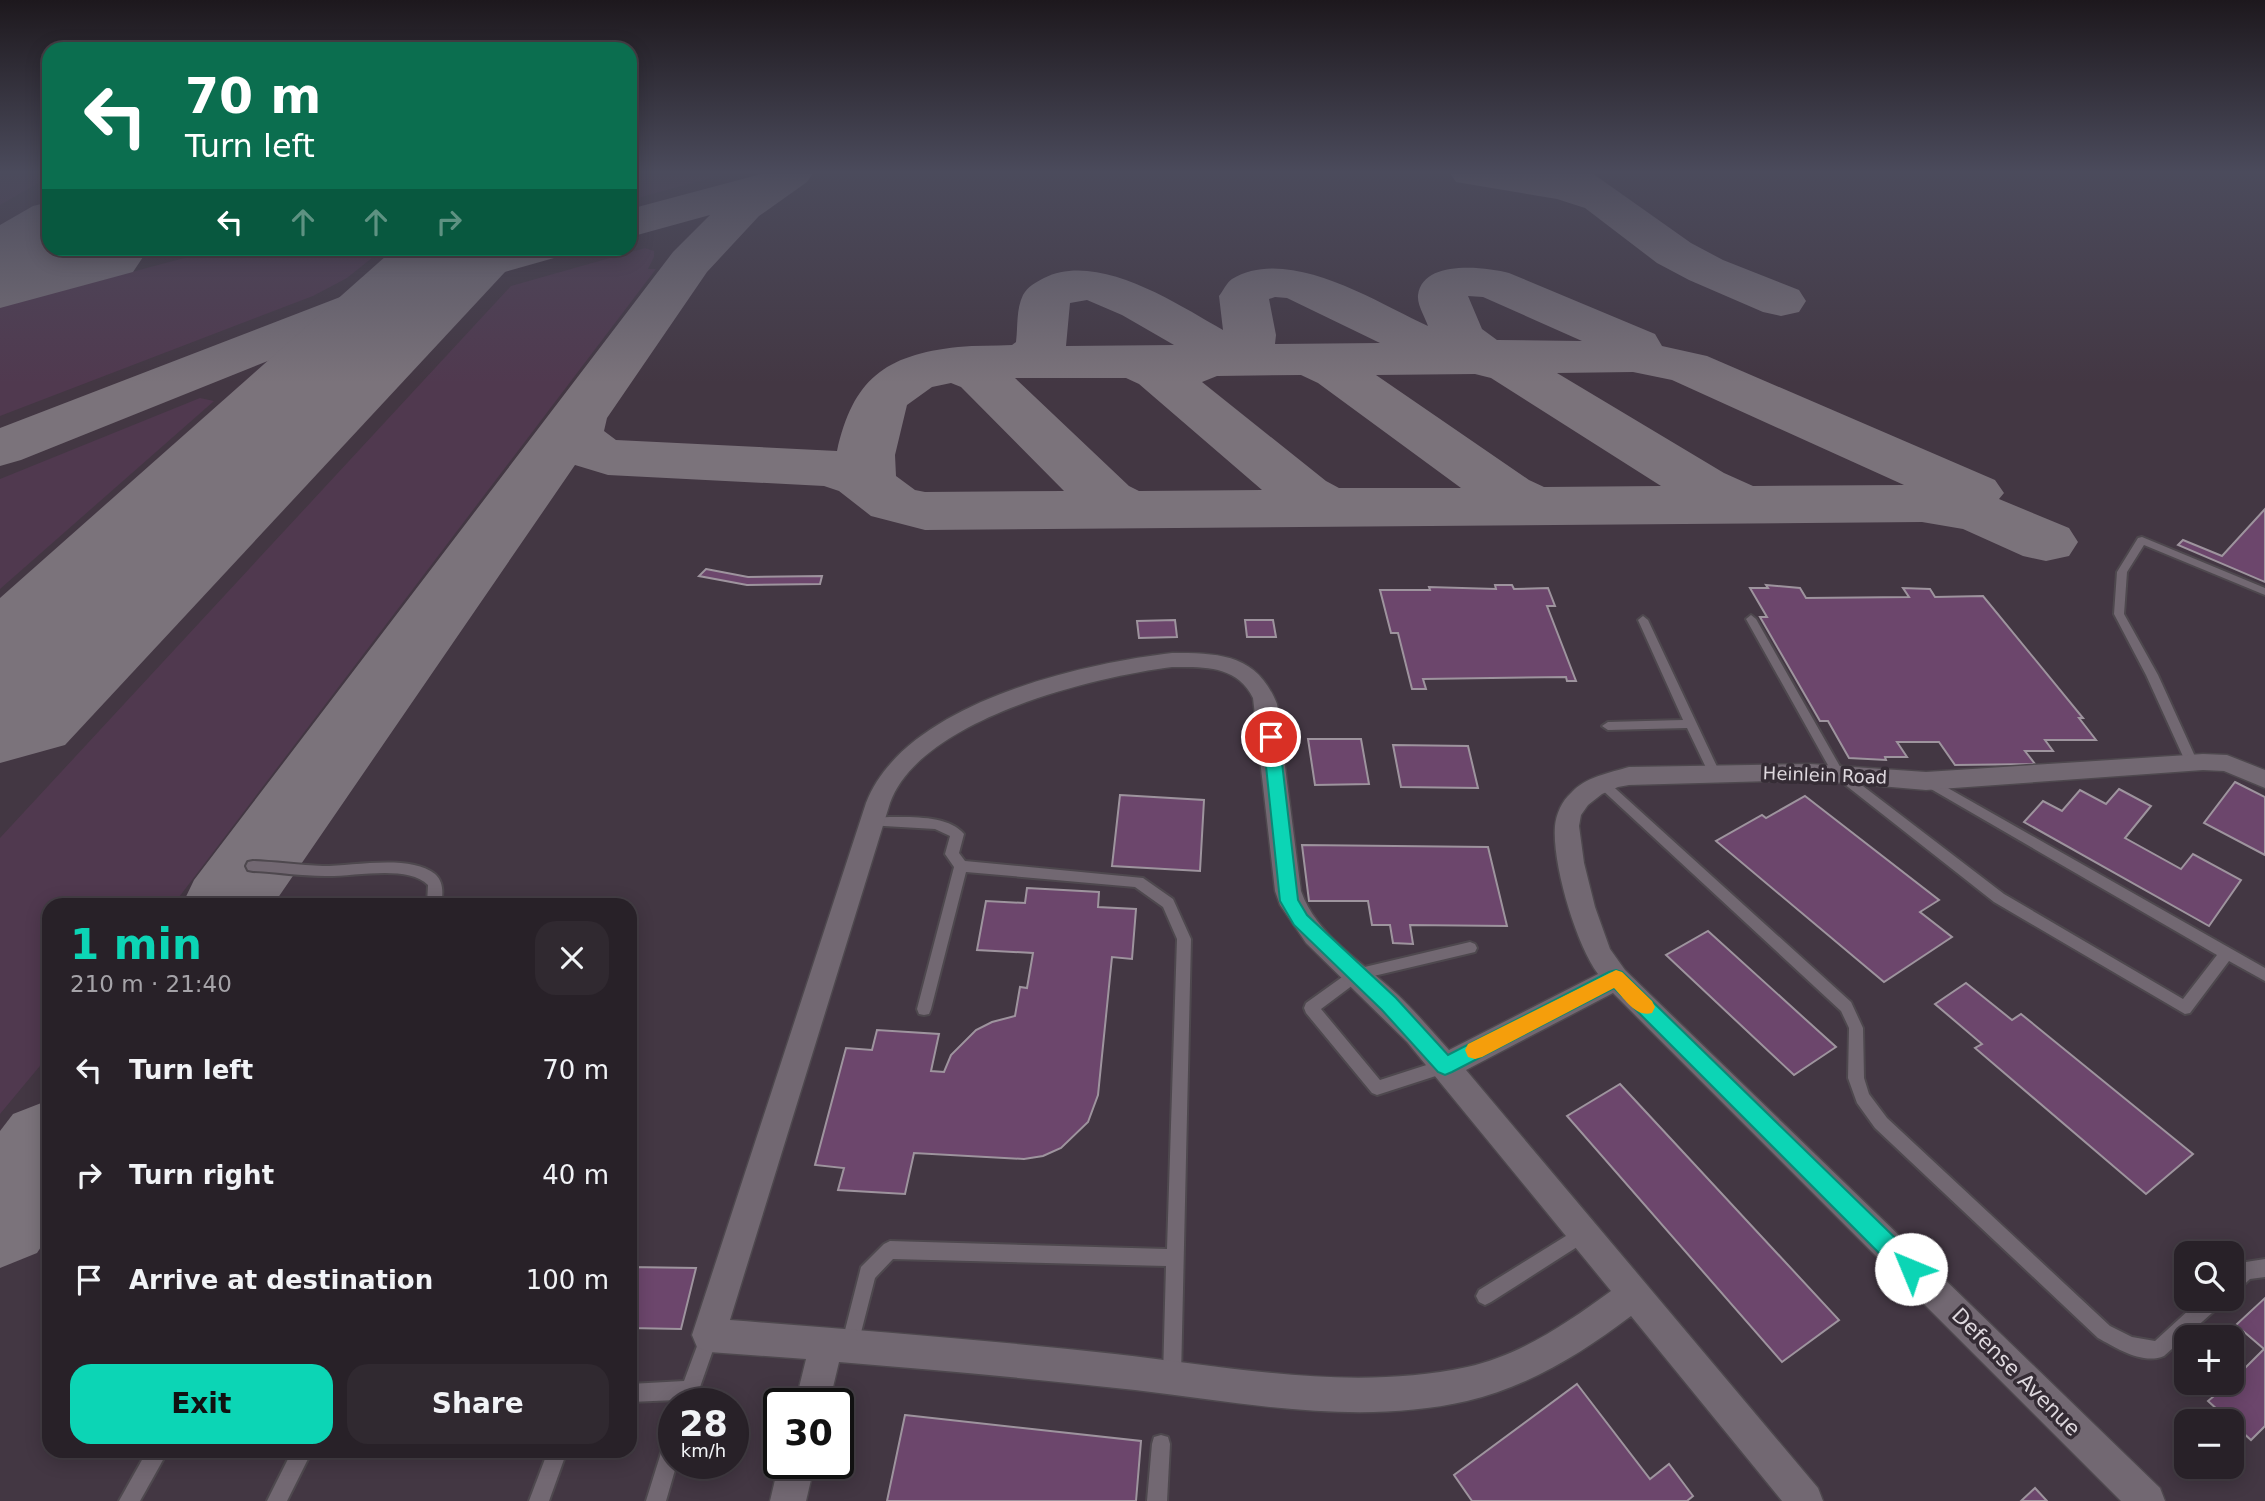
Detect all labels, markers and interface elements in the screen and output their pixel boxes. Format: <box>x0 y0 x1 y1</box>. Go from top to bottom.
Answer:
text: 70 m <box>185 68 321 125</box>
icon: left <box>70 70 161 161</box>
text: Turn left <box>185 127 315 165</box>
icon: left <box>211 203 249 241</box>
icon: ahead <box>284 203 322 241</box>
icon: ahead <box>357 203 395 241</box>
icon: right <box>430 203 468 241</box>
pin <box>1241 707 1301 767</box>
icon: arrive <box>1252 718 1290 756</box>
street label: Heinlein Road <box>1762 762 1888 788</box>
text: 1 min <box>70 920 202 969</box>
button: close <box>535 921 609 995</box>
text: 210 m · 21:40 <box>70 971 232 997</box>
icon: left <box>70 1051 108 1089</box>
text: Turn left <box>129 1055 253 1085</box>
text: 70 m <box>542 1055 609 1085</box>
icon: right <box>70 1156 108 1194</box>
text: Turn right <box>129 1160 274 1190</box>
text: 40 m <box>542 1160 609 1190</box>
position arrow <box>1874 1232 1948 1306</box>
map controls <box>2174 1241 2244 1479</box>
button: search <box>2174 1241 2244 1311</box>
icon: arrive <box>70 1261 108 1299</box>
text: Arrive at destination <box>129 1265 433 1295</box>
text: 100 m <box>526 1265 609 1295</box>
street label: Defense Avenue <box>1947 1303 2085 1441</box>
button: + <box>2174 1325 2244 1395</box>
button: Exit <box>70 1364 333 1444</box>
button: Share <box>347 1364 609 1444</box>
speed limit sign: 30 <box>763 1388 854 1479</box>
text: 28 <box>679 1404 728 1444</box>
button: − <box>2174 1409 2244 1479</box>
text: km/h <box>681 1440 726 1461</box>

